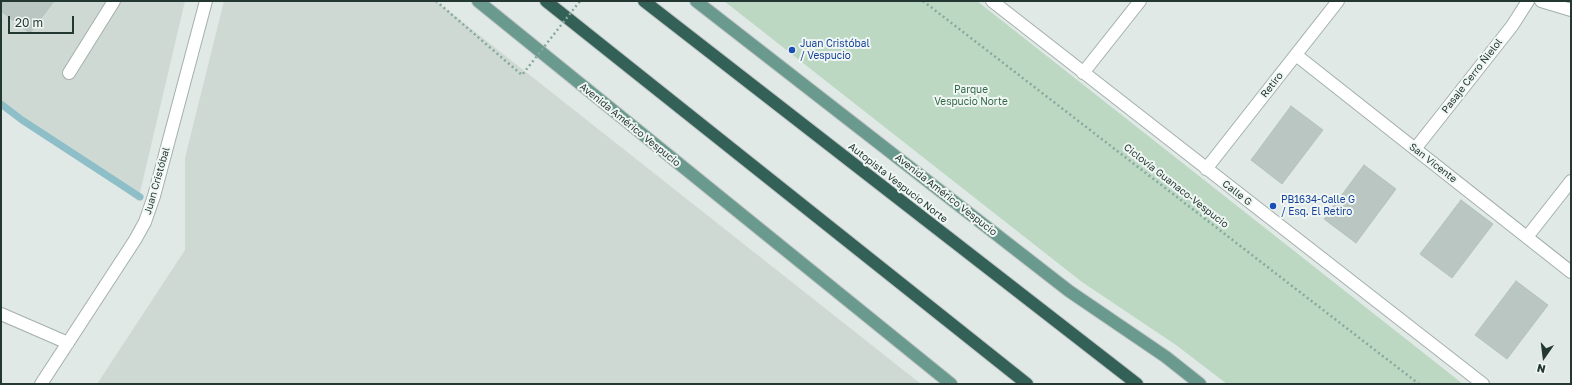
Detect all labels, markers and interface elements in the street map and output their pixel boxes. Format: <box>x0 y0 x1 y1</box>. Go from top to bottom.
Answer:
scale bar <box>10 8 76 34</box>
text: 20 m <box>15 15 43 30</box>
street label: Pasaje Cerro Ñielol <box>1439 36 1505 116</box>
place label: Juan Cristóbal / Vespucio <box>800 38 870 62</box>
marker: Juan Cristóbal / Vespucio <box>787 45 797 55</box>
street label: Retiro <box>1258 70 1286 100</box>
street label: Avenida Américo Vespucio <box>577 81 683 169</box>
park label: Parque Vespucio Norte <box>934 84 1008 108</box>
street label: Autopista Vespucio Norte <box>846 141 950 225</box>
street label: Ciclovía Guanaco-Vespucio <box>1121 141 1231 231</box>
street label: San Vicente <box>1407 141 1459 185</box>
street label: Juan Cristóbal <box>142 146 172 216</box>
street label: Avenida Américo Vespucio <box>893 152 999 238</box>
street label: Calle G <box>1220 178 1254 208</box>
place label: PB1634-Calle G / Esq. El Retiro <box>1281 194 1355 218</box>
marker: PB1634-Calle G / Esq. El Retiro <box>1268 201 1278 211</box>
north arrow <box>1524 337 1564 377</box>
text: N <box>1535 362 1547 376</box>

